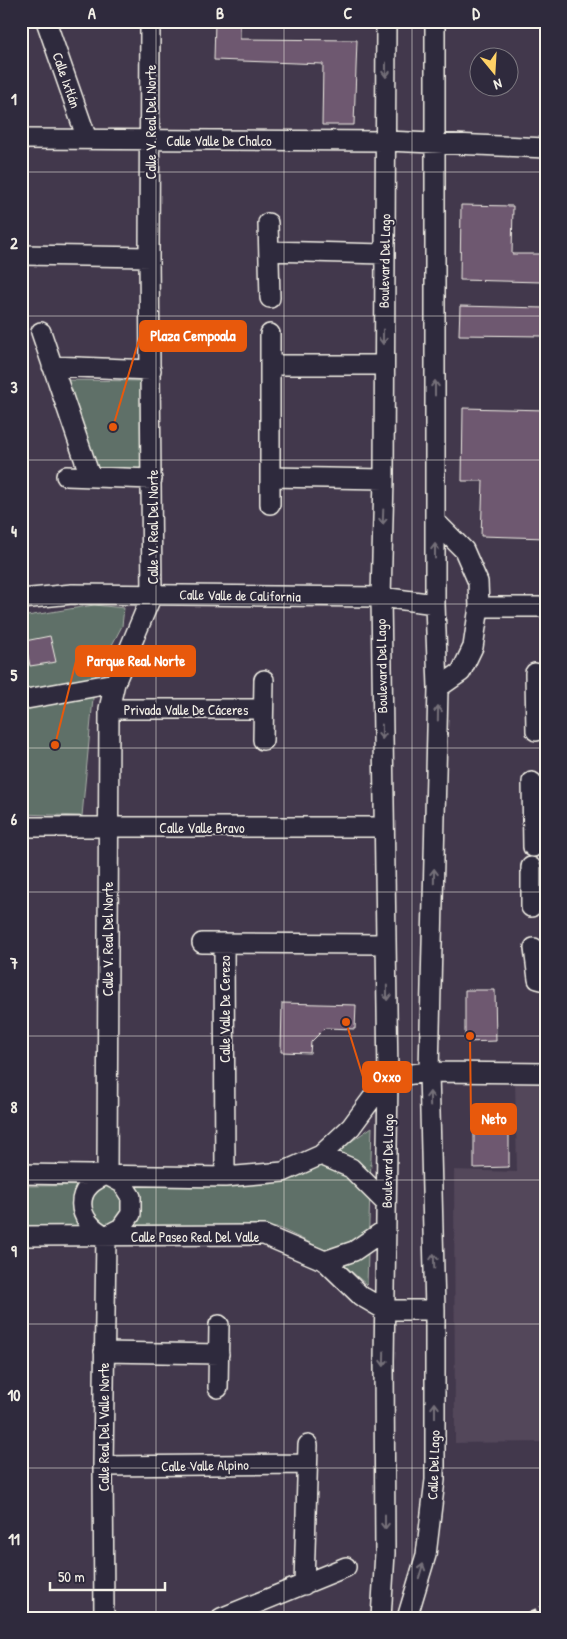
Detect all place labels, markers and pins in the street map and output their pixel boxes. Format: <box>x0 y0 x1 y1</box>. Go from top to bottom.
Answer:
callout: Plaza Cempoala <box>140 321 246 351</box>
callout: Parque Real Norte <box>76 646 195 676</box>
callout: Oxxo <box>363 1062 411 1092</box>
callout: Neto <box>471 1104 516 1134</box>

